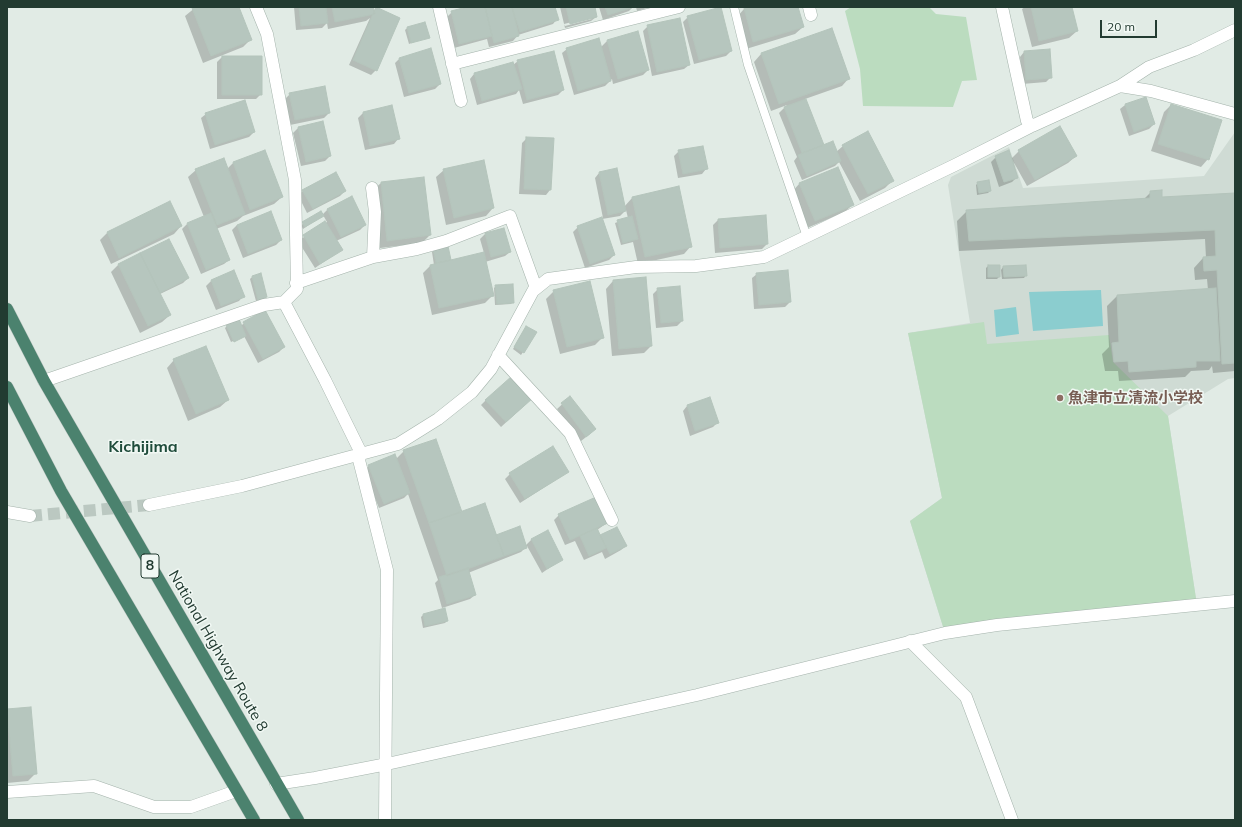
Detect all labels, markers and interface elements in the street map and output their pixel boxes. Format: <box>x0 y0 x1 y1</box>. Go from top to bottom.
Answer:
scale bar <box>1102 12 1159 38</box>
text: 20 m <box>1107 19 1135 34</box>
place label: 魚津市立清流小学校 <box>1068 389 1203 407</box>
marker: 魚津市立清流小学校 <box>1055 393 1065 403</box>
district label: Kichijima <box>108 437 178 457</box>
road number: 8 <box>141 554 159 578</box>
street label: National Highway Route 8 <box>164 567 272 735</box>

